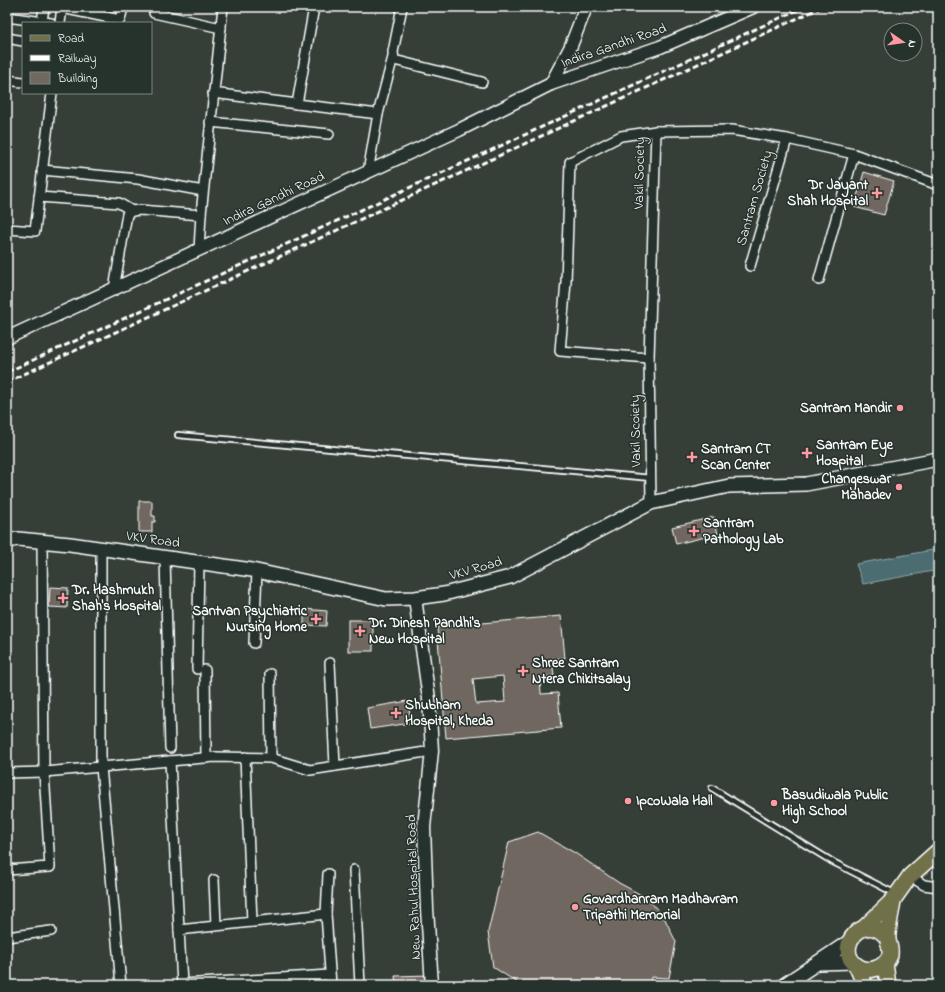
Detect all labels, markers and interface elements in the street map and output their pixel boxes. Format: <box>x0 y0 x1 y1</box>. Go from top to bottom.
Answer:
street label: Indira Gandhi Road <box>558 18 670 74</box>
legend <box>22 22 152 94</box>
north arrow <box>883 22 923 62</box>
text: Road <box>58 30 84 48</box>
text: N <box>903 39 920 49</box>
text: Railway <box>58 50 97 69</box>
text: Building <box>57 70 97 89</box>
street label: Vakil Society <box>629 136 652 210</box>
street label: Santram Society <box>731 148 780 248</box>
street label: Indira Gandhi Road <box>220 166 328 232</box>
place label: Dr Jayant Shah Hospital <box>787 175 869 212</box>
marker: Dr Jayant Shah Hospital <box>871 187 883 199</box>
street label: Vakil Scoiety <box>625 394 648 468</box>
place label: Santram Mandir <box>800 398 893 419</box>
marker: Santram Mandir <box>895 403 905 413</box>
place label: Santram Eye Hospital <box>816 435 894 472</box>
place label: Santram CT Scan Center <box>701 439 771 476</box>
marker: Santram Eye Hospital <box>801 447 813 459</box>
marker: Santram CT Scan Center <box>686 451 698 463</box>
place label: Changeswar Mahadev <box>821 469 892 506</box>
marker: Changeswar Mahadev <box>894 482 904 492</box>
place label: Santram Pathology Lab <box>703 513 784 552</box>
marker: Santram Pathology Lab <box>688 525 700 537</box>
street label: VKV Road <box>124 526 181 554</box>
street label: VKV Road <box>446 551 505 587</box>
place label: Dr. Hashmukh Shah's Hospital <box>71 580 162 617</box>
marker: Dr. Hashmukh Shah's Hospital <box>57 592 69 604</box>
place label: Santvan Psychiatric Nursing Home <box>192 601 308 640</box>
marker: Santvan Psychiatric Nursing Home <box>310 613 322 625</box>
place label: Dr. Dinesh Pandhi's New Hospital <box>368 613 481 650</box>
marker: Dr. Dinesh Pandhi's New Hospital <box>354 625 366 637</box>
place label: Shree Santram Ntera Chikitsalay <box>532 653 631 692</box>
marker: Shree Santram Ntera Chikitsalay <box>517 665 529 677</box>
place label: Shubham Hospital, Kheda <box>405 695 494 732</box>
marker: Shubham Hospital, Kheda <box>390 707 402 719</box>
place label: Basudiwala Public High School <box>781 785 889 824</box>
place label: IpcoWala Hall <box>636 791 713 812</box>
marker: IpcoWala Hall <box>623 796 633 806</box>
marker: Basudiwala Public High School <box>769 798 779 808</box>
street label: New Rahul Hospital Road <box>401 814 427 960</box>
place label: Govardhanram Madhavram Tripathi Memorial <box>583 889 738 926</box>
marker: Govardhanram Madhavram Tripathi Memorial <box>570 902 580 912</box>

